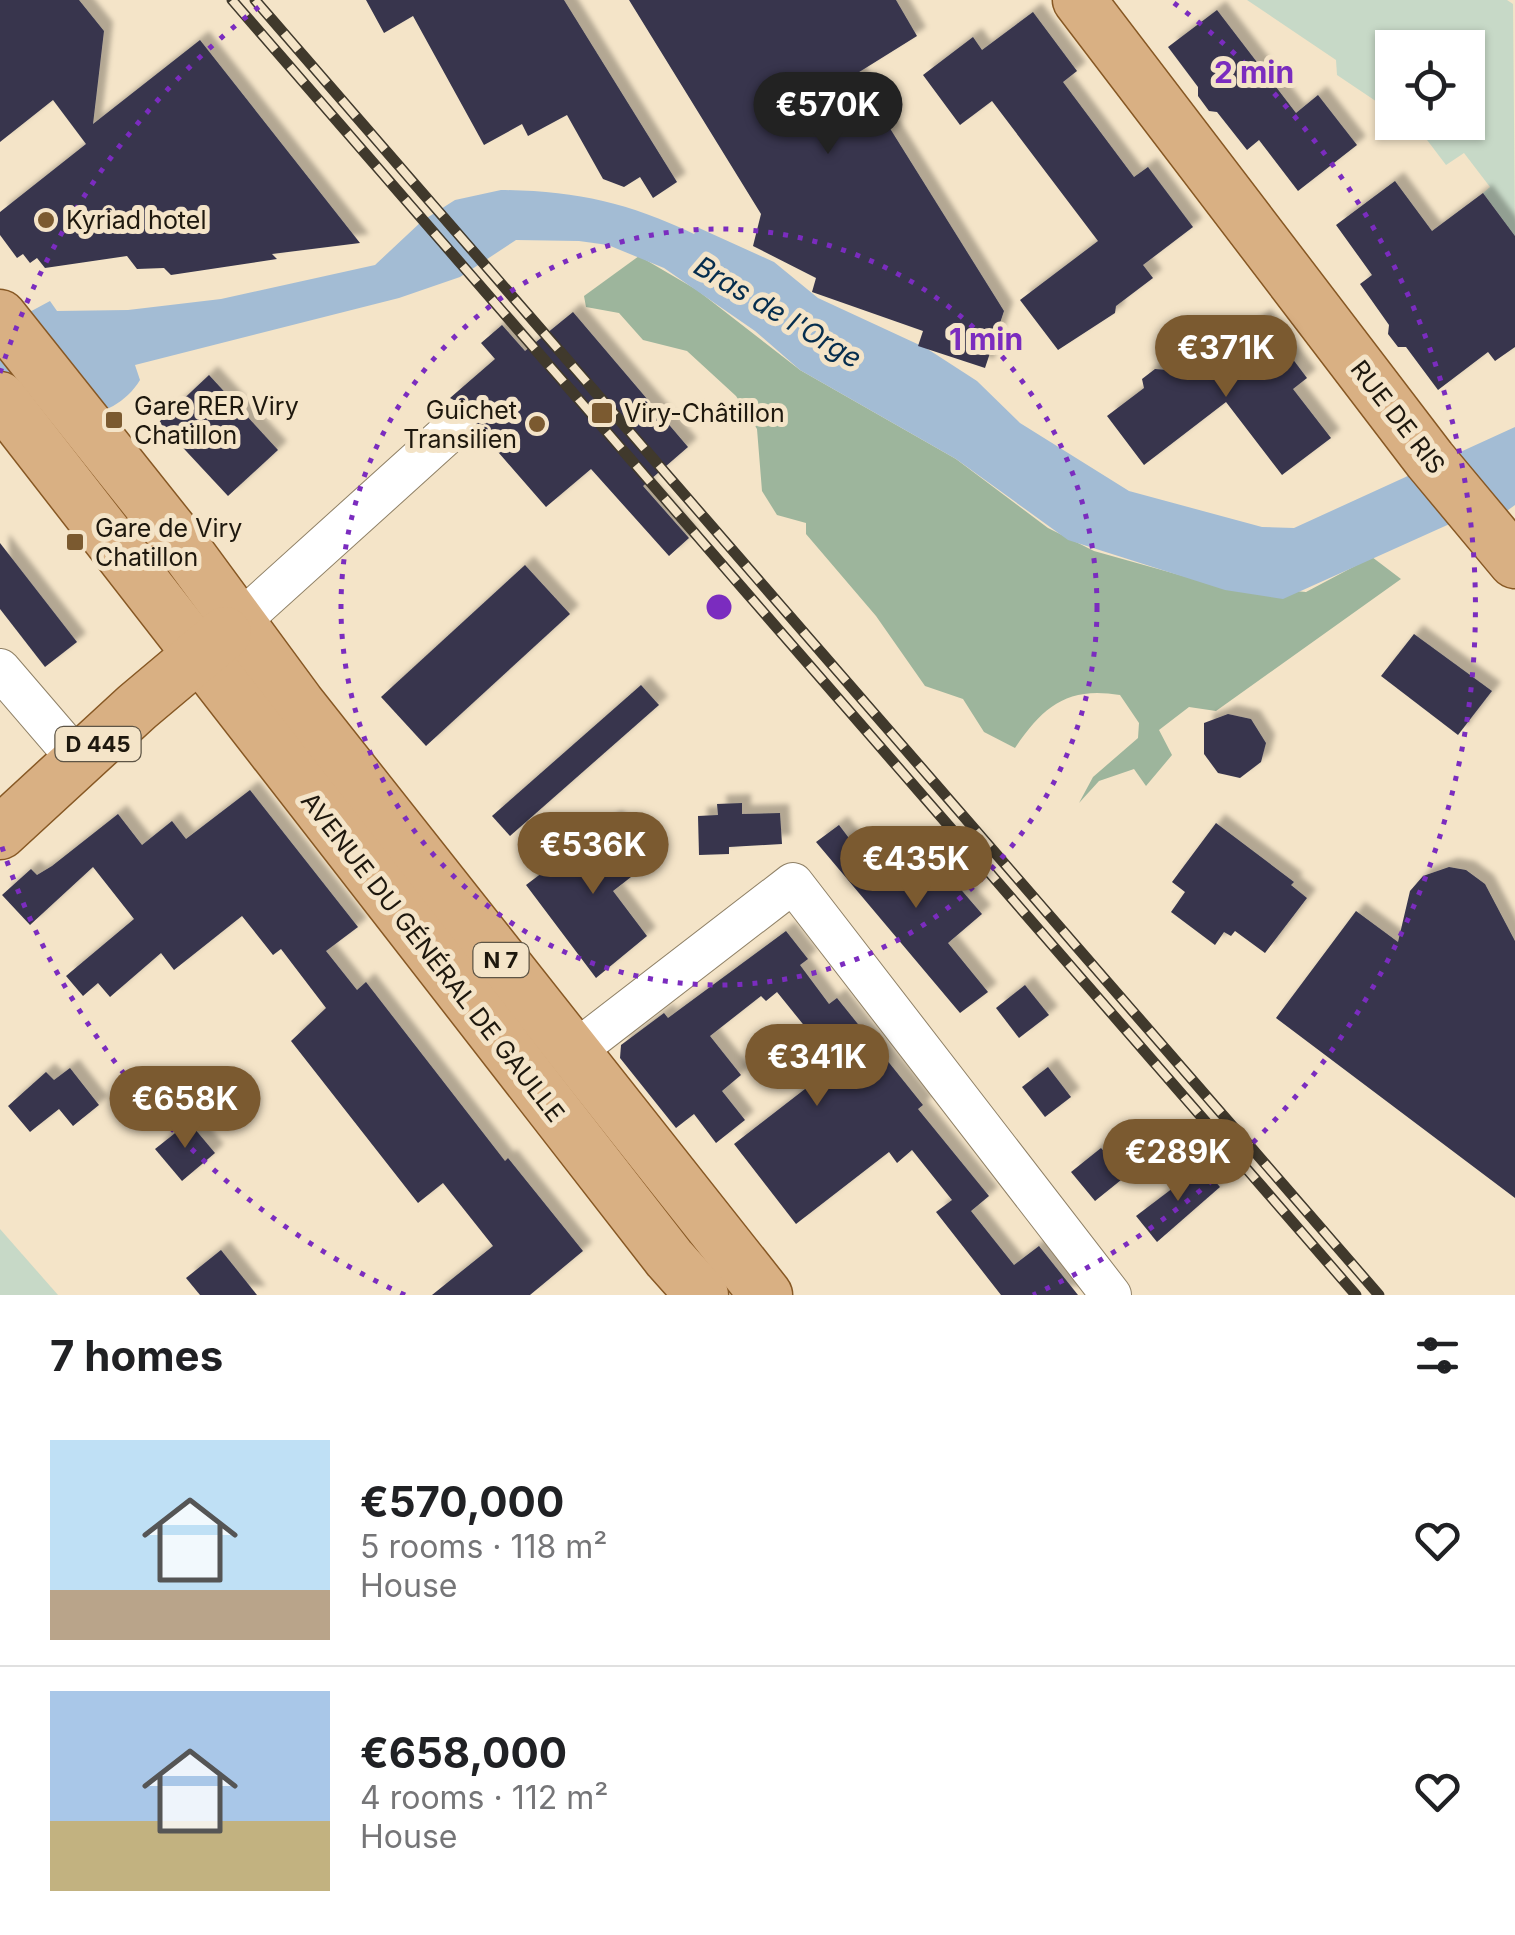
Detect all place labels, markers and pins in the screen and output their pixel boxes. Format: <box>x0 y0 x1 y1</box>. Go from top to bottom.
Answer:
pin: €570K <box>758 72 898 157</box>
place label: Kyriad hotel <box>66 205 206 235</box>
marker: Kyriad hotel <box>35 209 57 231</box>
pin: €371K <box>1156 315 1296 400</box>
place label: Gare RER Viry Chatillon <box>134 391 299 450</box>
place label: Guichet Transilien <box>403 395 517 454</box>
place label: Viry-Châtillon <box>624 398 785 428</box>
marker: Viry-Châtillon <box>589 400 615 426</box>
marker: Gare RER Viry Chatillon <box>103 409 125 431</box>
marker: Guichet Transilien <box>526 413 548 435</box>
place label: Gare de Viry Chatillon <box>95 513 242 572</box>
marker: Gare de Viry Chatillon <box>64 531 86 553</box>
centre of rings <box>701 589 737 625</box>
pin: €536K <box>523 812 663 897</box>
pin: €435K <box>846 826 986 911</box>
pin: €341K <box>747 1024 887 1109</box>
pin: €658K <box>115 1066 255 1151</box>
pin: €289K <box>1108 1119 1248 1204</box>

